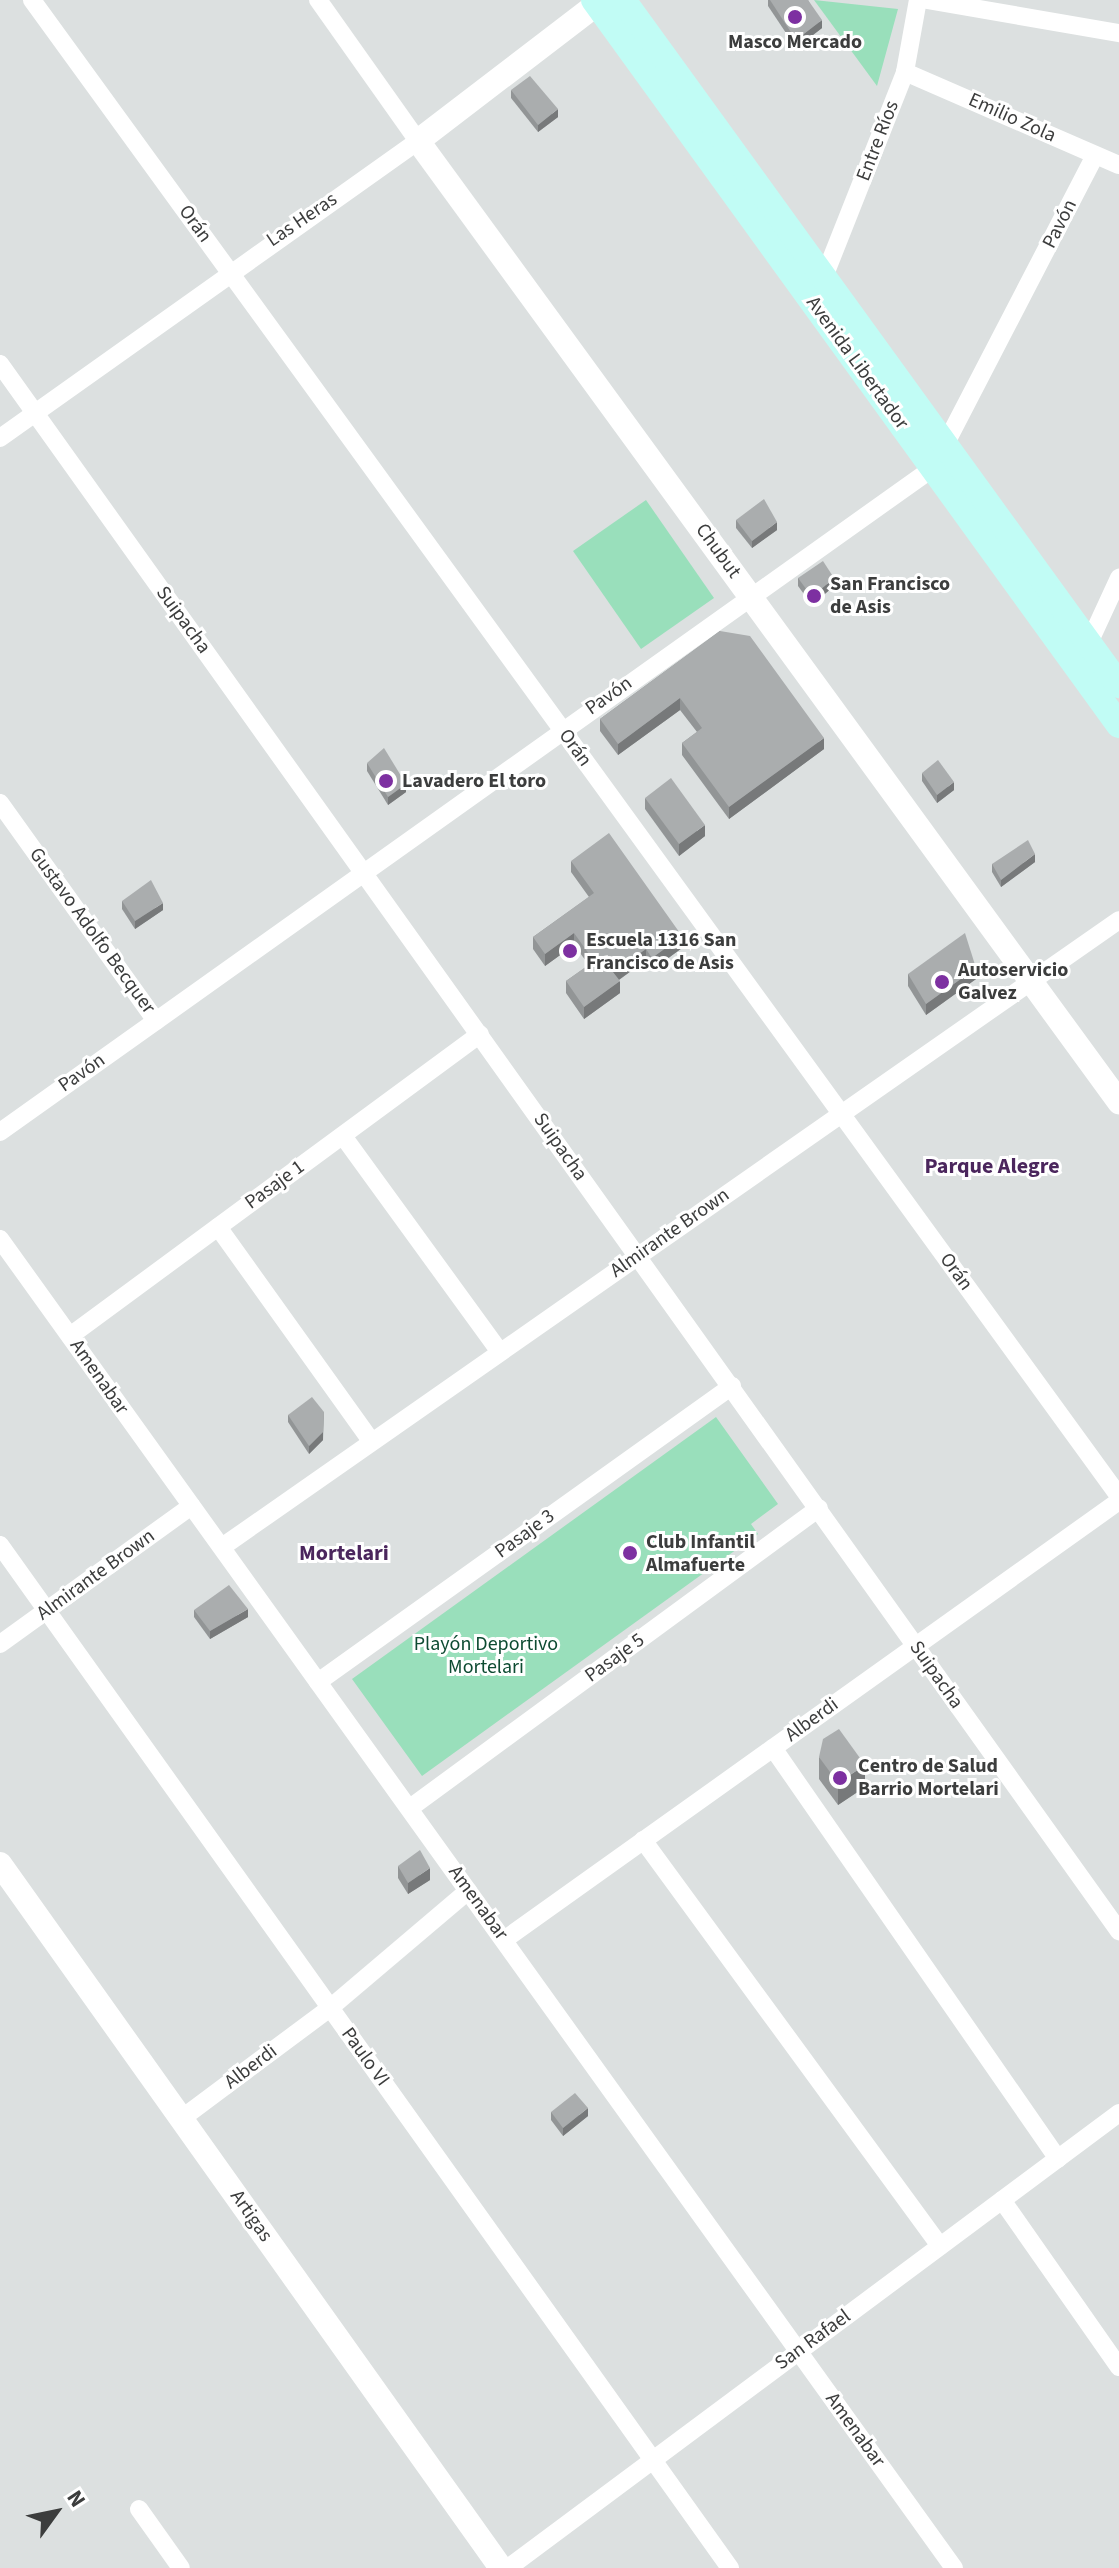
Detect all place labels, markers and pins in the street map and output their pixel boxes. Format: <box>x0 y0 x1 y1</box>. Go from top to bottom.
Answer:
marker: Masco Mercado <box>786 8 804 26</box>
place label: Masco Mercado <box>728 30 862 54</box>
place label: San Francisco de Asis <box>830 572 950 619</box>
marker: San Francisco de Asis <box>805 587 823 605</box>
place label: Lavadero El toro <box>402 769 546 793</box>
marker: Lavadero El toro <box>377 772 395 790</box>
place label: Escuela 1316 San Francisco de Asis <box>586 928 736 975</box>
marker: Escuela 1316 San Francisco de Asis <box>561 942 579 960</box>
place label: Autoservicio Galvez <box>958 958 1068 1005</box>
marker: Autoservicio Galvez <box>933 973 951 991</box>
place label: Club Infantil Almafuerte <box>646 1530 755 1577</box>
marker: Club Infantil Almafuerte <box>621 1544 639 1562</box>
place label: Centro de Salud Barrio Mortelari <box>858 1754 999 1801</box>
marker: Centro de Salud Barrio Mortelari <box>829 1767 851 1789</box>

